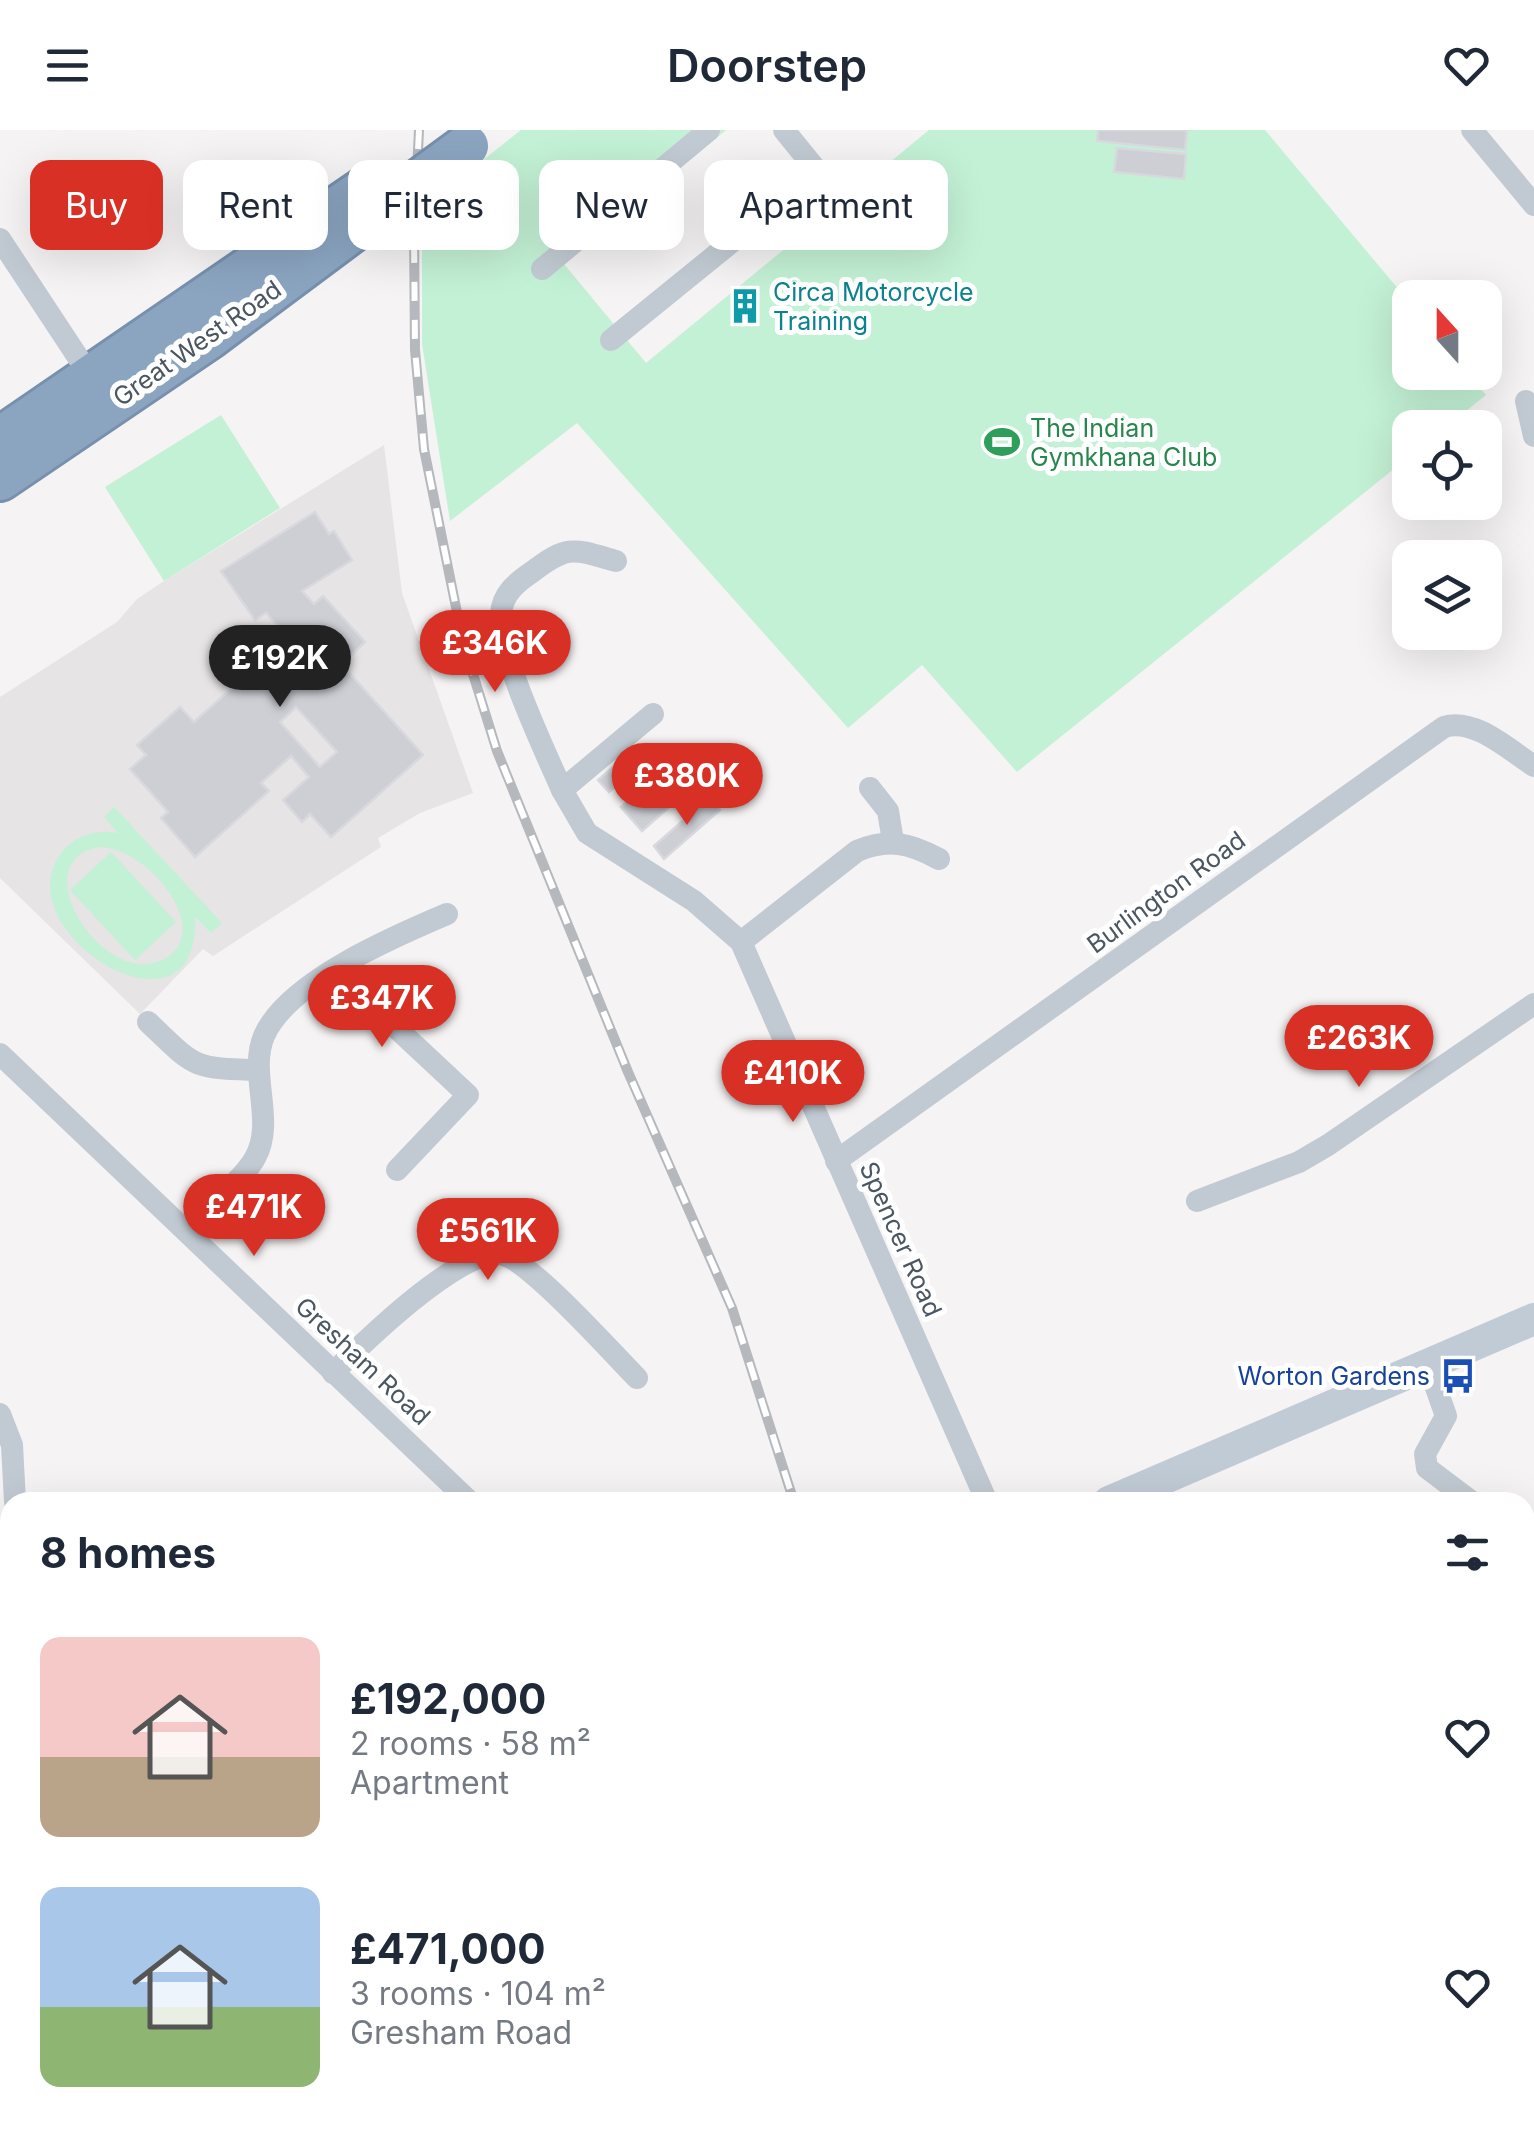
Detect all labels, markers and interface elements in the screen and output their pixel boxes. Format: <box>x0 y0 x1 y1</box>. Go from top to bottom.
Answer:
icon: menu <box>40 38 95 93</box>
text: Doorstep <box>667 38 867 93</box>
icon: heart <box>1439 38 1494 93</box>
chip: Buy <box>30 160 163 250</box>
chip: Rent <box>183 160 328 250</box>
chip: Filters <box>348 160 519 250</box>
chip: New <box>539 160 684 250</box>
chip: Apartment <box>704 160 948 250</box>
street label: Great West Road <box>107 274 287 412</box>
place label: Circa Motorcycle Training <box>773 277 974 336</box>
north arrow <box>1392 280 1502 390</box>
map controls <box>1392 280 1502 650</box>
building icon: Circa Motorcycle Training <box>726 287 764 325</box>
button: locate <box>1392 410 1502 520</box>
place label: The Indian Gymkhana Club <box>1030 413 1217 472</box>
sports icon: The Indian Gymkhana Club <box>983 423 1021 461</box>
button: layers <box>1392 540 1502 650</box>
pin: £346K <box>425 610 565 695</box>
text: £346K <box>442 623 548 662</box>
pin: £192K <box>210 625 350 710</box>
text: £192K <box>231 638 329 677</box>
pin: £380K <box>617 743 757 828</box>
text: £380K <box>634 756 740 795</box>
street label: Burlington Road <box>1081 825 1251 959</box>
pin: £347K <box>312 965 452 1050</box>
text: £347K <box>330 978 434 1017</box>
pin: £263K <box>1289 1005 1429 1090</box>
text: £263K <box>1306 1018 1412 1057</box>
pin: £410K <box>723 1040 863 1125</box>
text: £410K <box>743 1053 843 1092</box>
street label: Spencer Road <box>853 1157 949 1321</box>
pin: £471K <box>184 1174 324 1259</box>
text: £471K <box>205 1187 303 1226</box>
pin: £561K <box>418 1198 558 1283</box>
text: £561K <box>439 1211 537 1250</box>
street label: Gresham Road <box>289 1291 437 1431</box>
bus stop icon: Worton Gardens <box>1439 1357 1477 1395</box>
place label: Worton Gardens <box>1238 1361 1430 1391</box>
icon: filters <box>1440 1525 1495 1580</box>
text: 8 homes <box>40 1527 216 1578</box>
text: £192,000 <box>350 1673 546 1724</box>
icon: home <box>120 1677 240 1797</box>
icon: heart <box>1440 1710 1495 1765</box>
text: 2 rooms · 58 m² <box>350 1724 591 1763</box>
text: Apartment <box>350 1763 509 1802</box>
text: £471,000 <box>350 1923 546 1974</box>
icon: home <box>120 1927 240 2047</box>
icon: heart <box>1440 1960 1495 2015</box>
text: 3 rooms · 104 m² <box>350 1974 606 2013</box>
text: Gresham Road <box>350 2013 572 2052</box>

